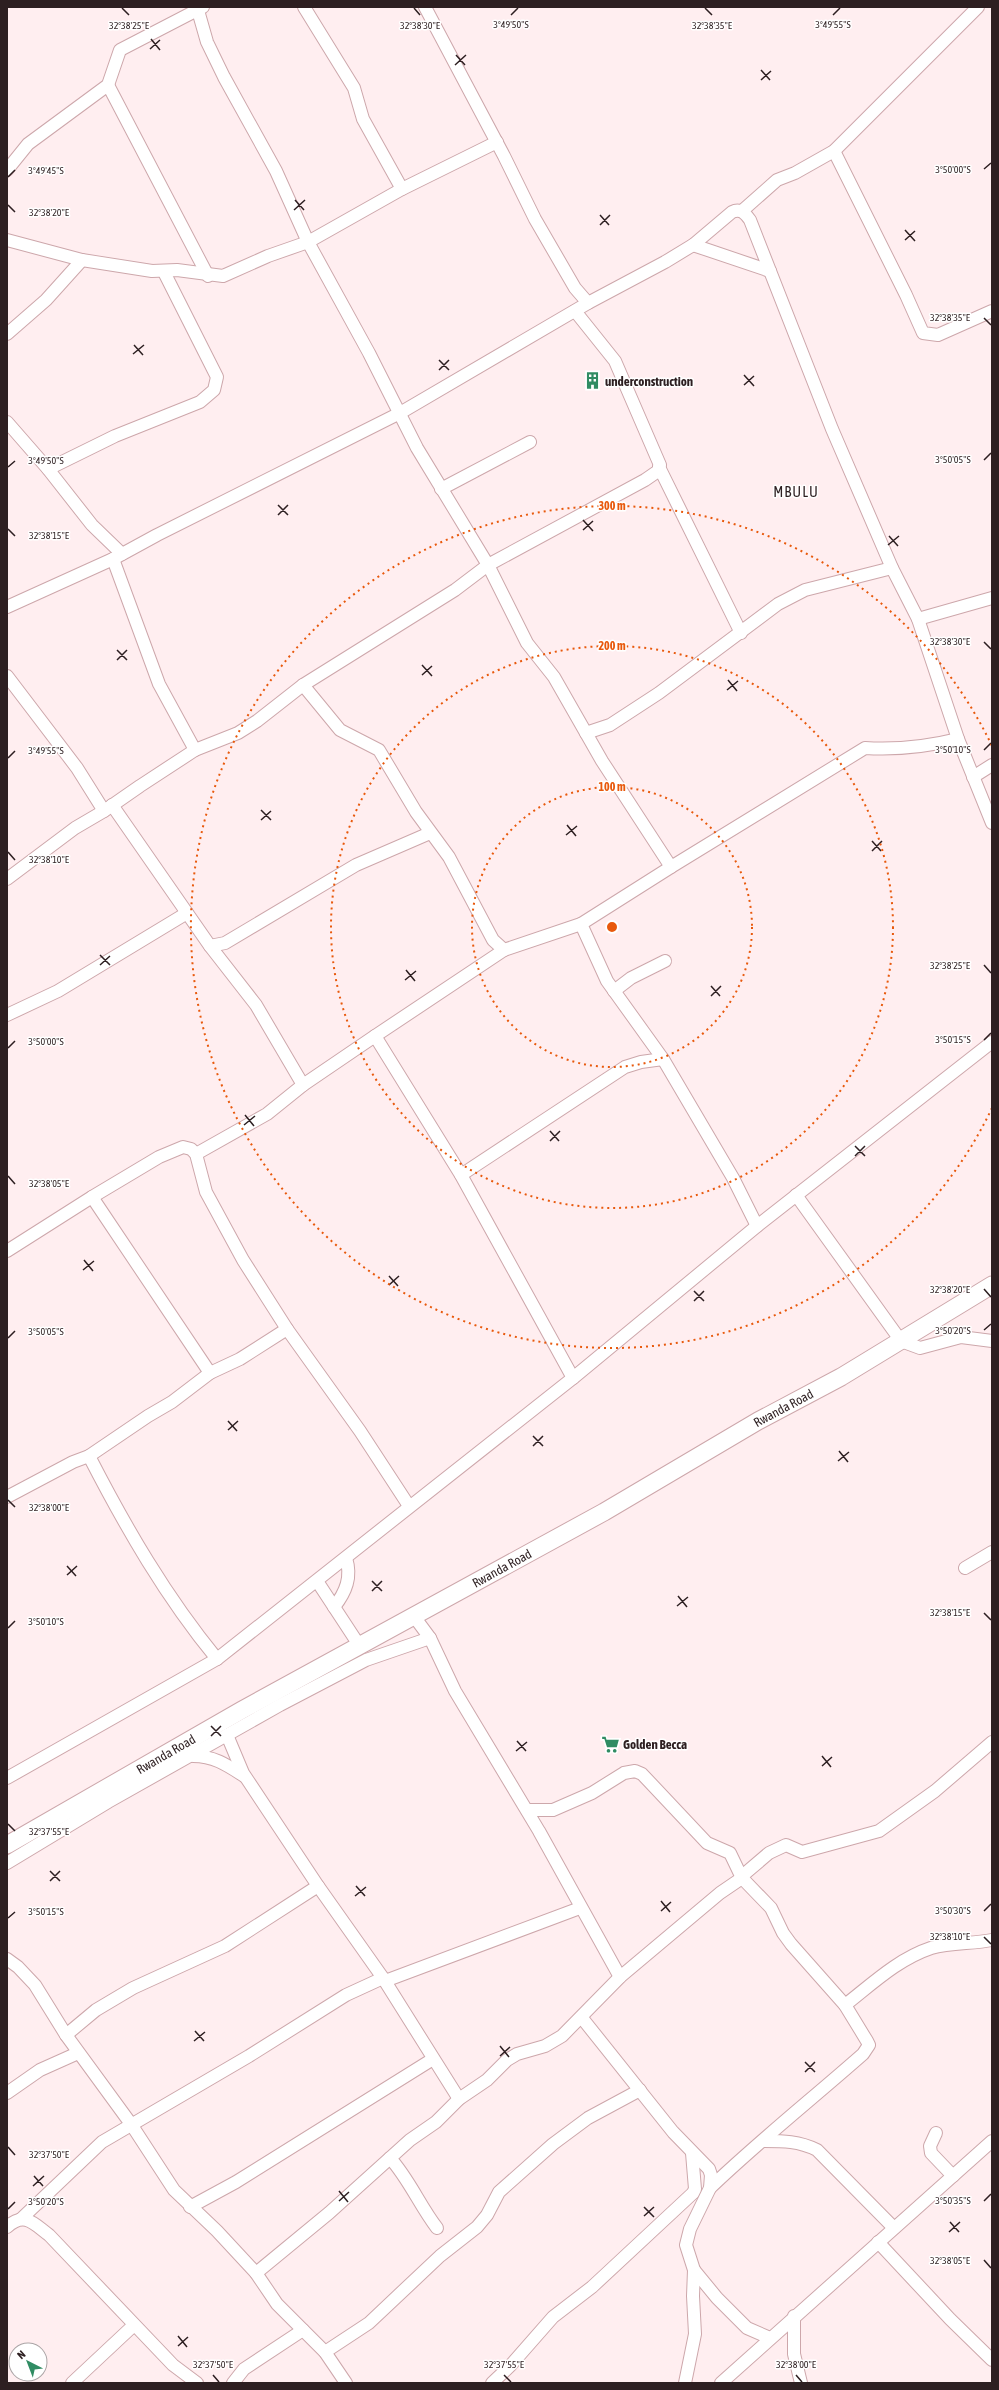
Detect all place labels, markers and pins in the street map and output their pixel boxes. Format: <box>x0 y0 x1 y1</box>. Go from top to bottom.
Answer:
building icon: underconstruction <box>582 371 602 391</box>
place label: underconstruction <box>605 374 693 389</box>
centre of rings <box>605 920 619 934</box>
supermarket icon: Golden Becca <box>600 1734 620 1754</box>
place label: Golden Becca <box>623 1737 687 1752</box>

